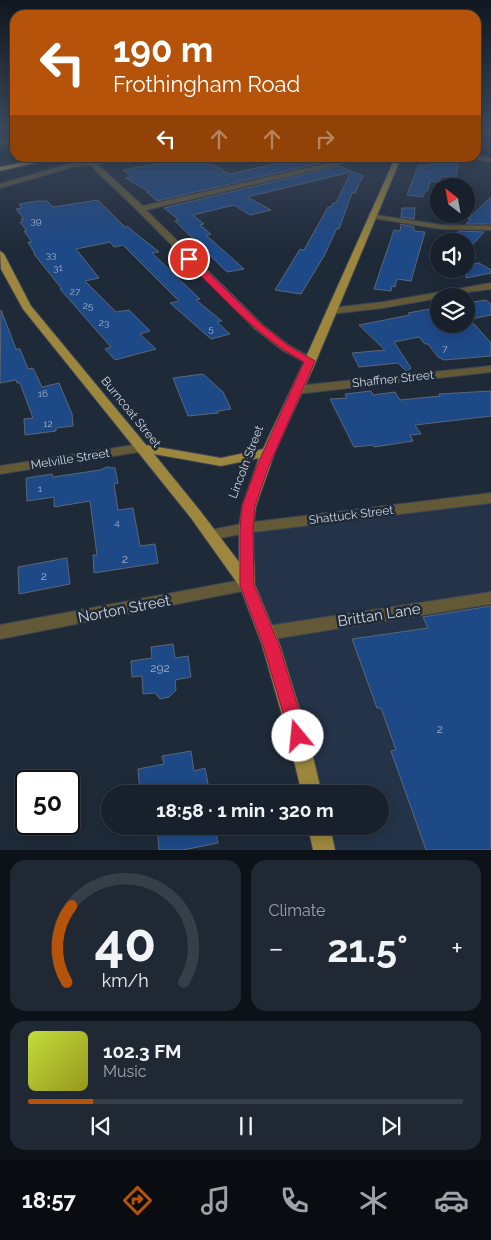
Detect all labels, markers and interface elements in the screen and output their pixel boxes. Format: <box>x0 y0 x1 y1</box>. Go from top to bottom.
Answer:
text: 190 m <box>113 29 213 70</box>
icon: left <box>30 30 95 95</box>
text: Frothingham Road <box>113 71 300 97</box>
icon: left <box>152 125 180 153</box>
icon: ahead <box>205 125 233 153</box>
icon: ahead <box>258 125 286 153</box>
icon: right <box>311 125 339 153</box>
north arrow <box>430 178 475 222</box>
map controls <box>430 178 475 333</box>
house number: 39 <box>30 215 42 226</box>
button: sound <box>430 233 475 278</box>
pin <box>168 238 210 280</box>
icon: arrive <box>175 245 203 273</box>
house number: 33 <box>46 249 56 260</box>
house number: 31 <box>53 262 64 273</box>
house number: 27 <box>70 286 81 297</box>
button: layers <box>430 288 475 333</box>
house number: 25 <box>83 300 94 311</box>
house number: 23 <box>99 317 109 328</box>
house number: 5 <box>208 323 214 334</box>
house number: 7 <box>442 343 448 354</box>
street label: Shaffner Street <box>351 368 435 390</box>
street label: Burncoat Street <box>98 374 164 450</box>
house number: 16 <box>38 388 48 399</box>
house number: 12 <box>43 418 53 429</box>
street label: Lincoln Street <box>226 424 266 500</box>
street label: Melville Street <box>30 446 110 472</box>
house number: 1 <box>38 483 43 494</box>
street label: Shattuck Street <box>308 503 394 527</box>
house number: 4 <box>114 517 120 528</box>
house number: 2 <box>122 552 128 566</box>
house number: 2 <box>41 569 47 583</box>
street label: Norton Street <box>76 591 172 627</box>
street label: Brittan Lane <box>336 600 422 630</box>
house number: 292 <box>150 661 170 675</box>
position arrow <box>271 709 323 761</box>
house number: 2 <box>437 722 443 736</box>
speed limit sign: 50 <box>15 770 80 835</box>
text: 18:58 · 1 min · 320 m <box>156 799 334 821</box>
text: Climate <box>269 901 325 920</box>
text: 40 <box>94 912 156 973</box>
text: 21.5° <box>327 926 408 971</box>
text: − <box>269 932 284 965</box>
text: + <box>451 932 463 965</box>
text: km/h <box>102 970 149 991</box>
text: 102.3 FM <box>103 1040 182 1062</box>
text: Music <box>103 1062 147 1081</box>
icon: previous <box>87 1112 115 1140</box>
icon: pause <box>232 1112 260 1140</box>
icon: next <box>377 1112 405 1140</box>
icon: directions <box>120 1183 155 1218</box>
icon: music <box>198 1183 233 1218</box>
icon: phone <box>277 1183 312 1218</box>
icon: climate <box>356 1183 391 1218</box>
icon: car <box>434 1183 469 1218</box>
text: 18:57 <box>22 1187 76 1213</box>

